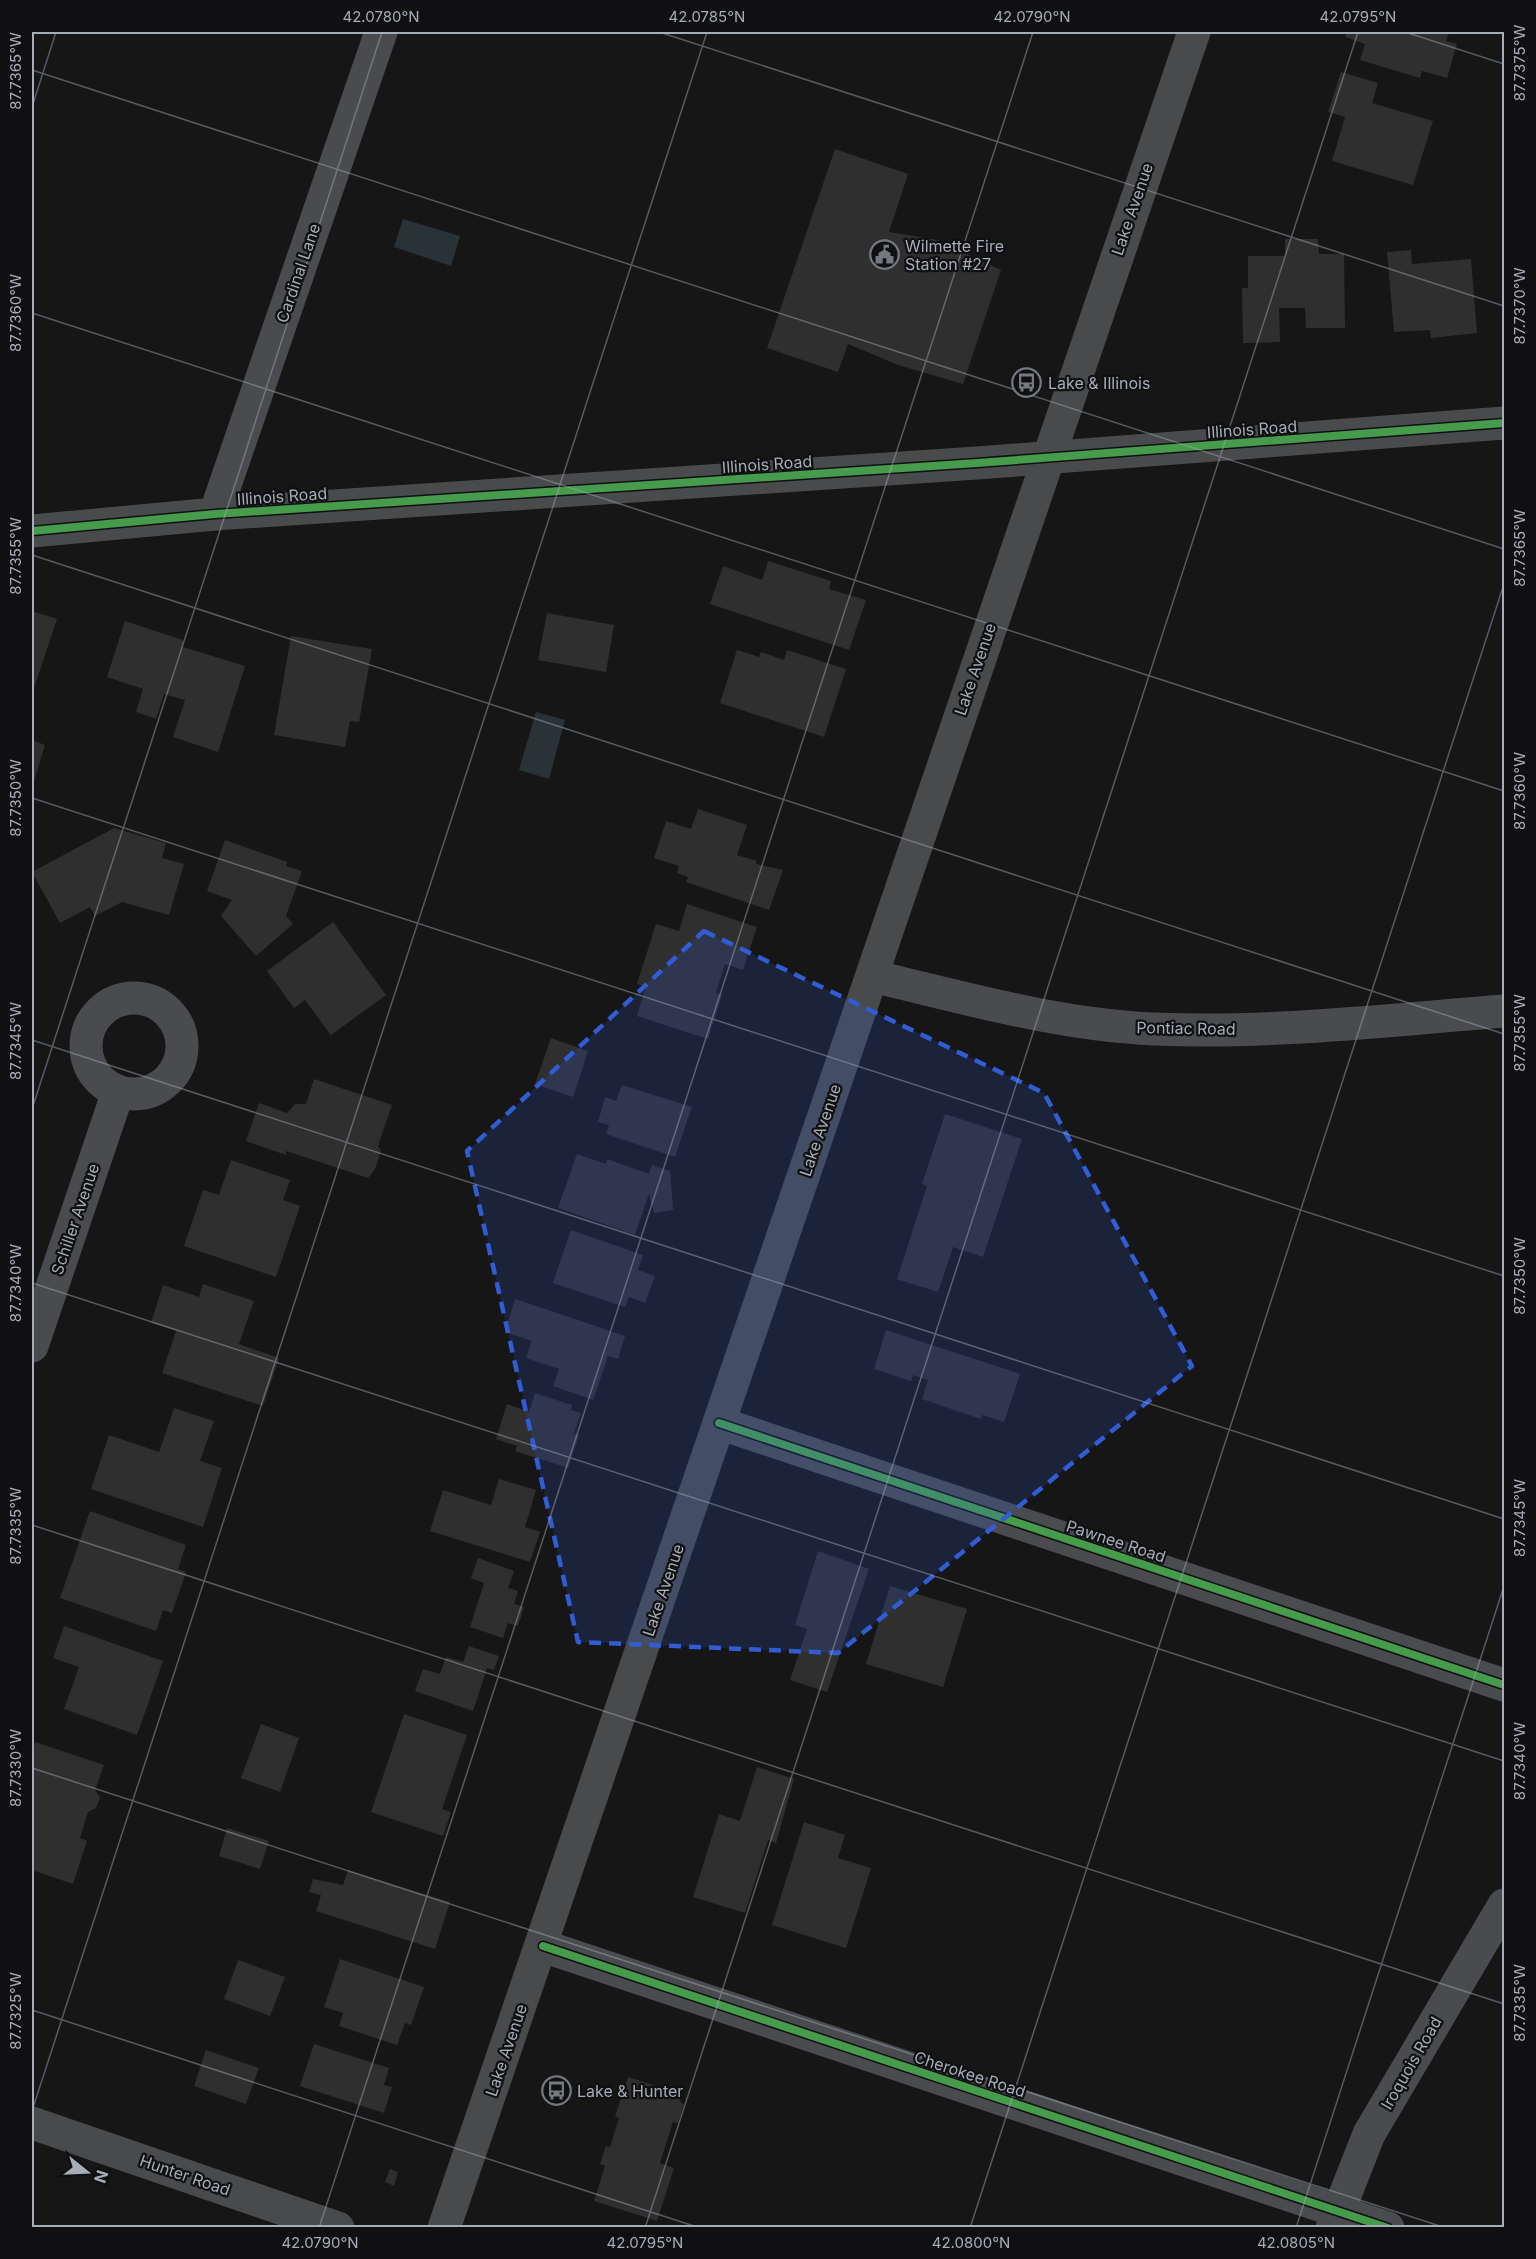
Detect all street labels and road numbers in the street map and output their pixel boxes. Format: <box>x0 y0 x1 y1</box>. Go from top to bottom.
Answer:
street label: Lake Avenue <box>1107 160 1157 258</box>
street label: Cardinal Lane <box>272 221 324 325</box>
street label: Illinois Road <box>1206 416 1298 442</box>
street label: Illinois Road <box>721 451 813 477</box>
street label: Illinois Road <box>236 483 328 509</box>
street label: Lake Avenue <box>950 620 1000 718</box>
street label: Pontiac Road <box>1136 1017 1236 1039</box>
street label: Lake Avenue <box>795 1081 845 1179</box>
street label: Schiller Avenue <box>47 1161 103 1277</box>
street label: Pawnee Road <box>1064 1515 1168 1567</box>
street label: Lake Avenue <box>638 1541 688 1639</box>
street label: Lake Avenue <box>481 2001 531 2099</box>
street label: Iroquois Road <box>1376 2013 1446 2113</box>
street label: Cherokee Road <box>912 2047 1028 2101</box>
street label: Hunter Road <box>137 2150 233 2200</box>

